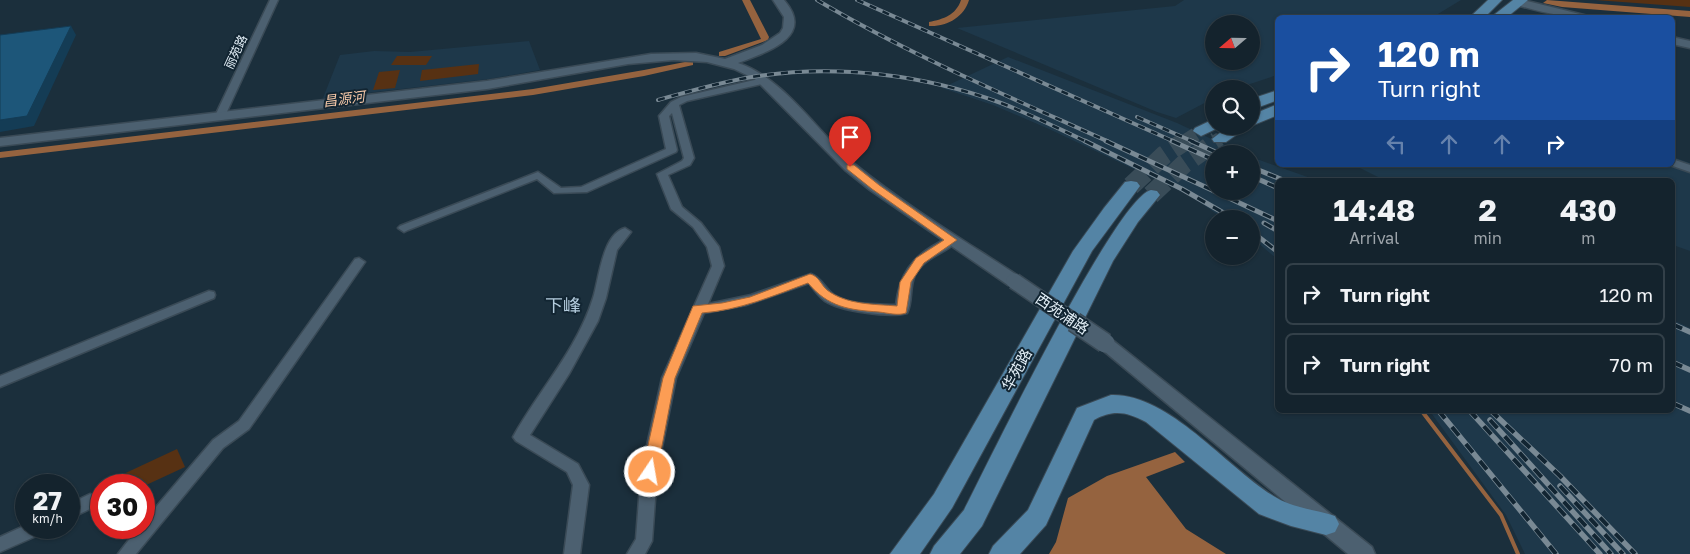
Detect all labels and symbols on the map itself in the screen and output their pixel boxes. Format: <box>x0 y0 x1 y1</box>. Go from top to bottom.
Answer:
north arrow <box>1205 15 1260 70</box>
street label: 丽苑路 <box>221 32 250 71</box>
water label: 昌源河 <box>322 87 369 109</box>
pin <box>829 116 871 167</box>
street label: 西苑浦路 <box>1033 289 1092 337</box>
district label: 下峰 <box>545 294 581 316</box>
street label: 华苑路 <box>997 345 1035 394</box>
position arrow <box>623 445 675 497</box>
speed limit sign: 30 <box>90 474 155 539</box>

